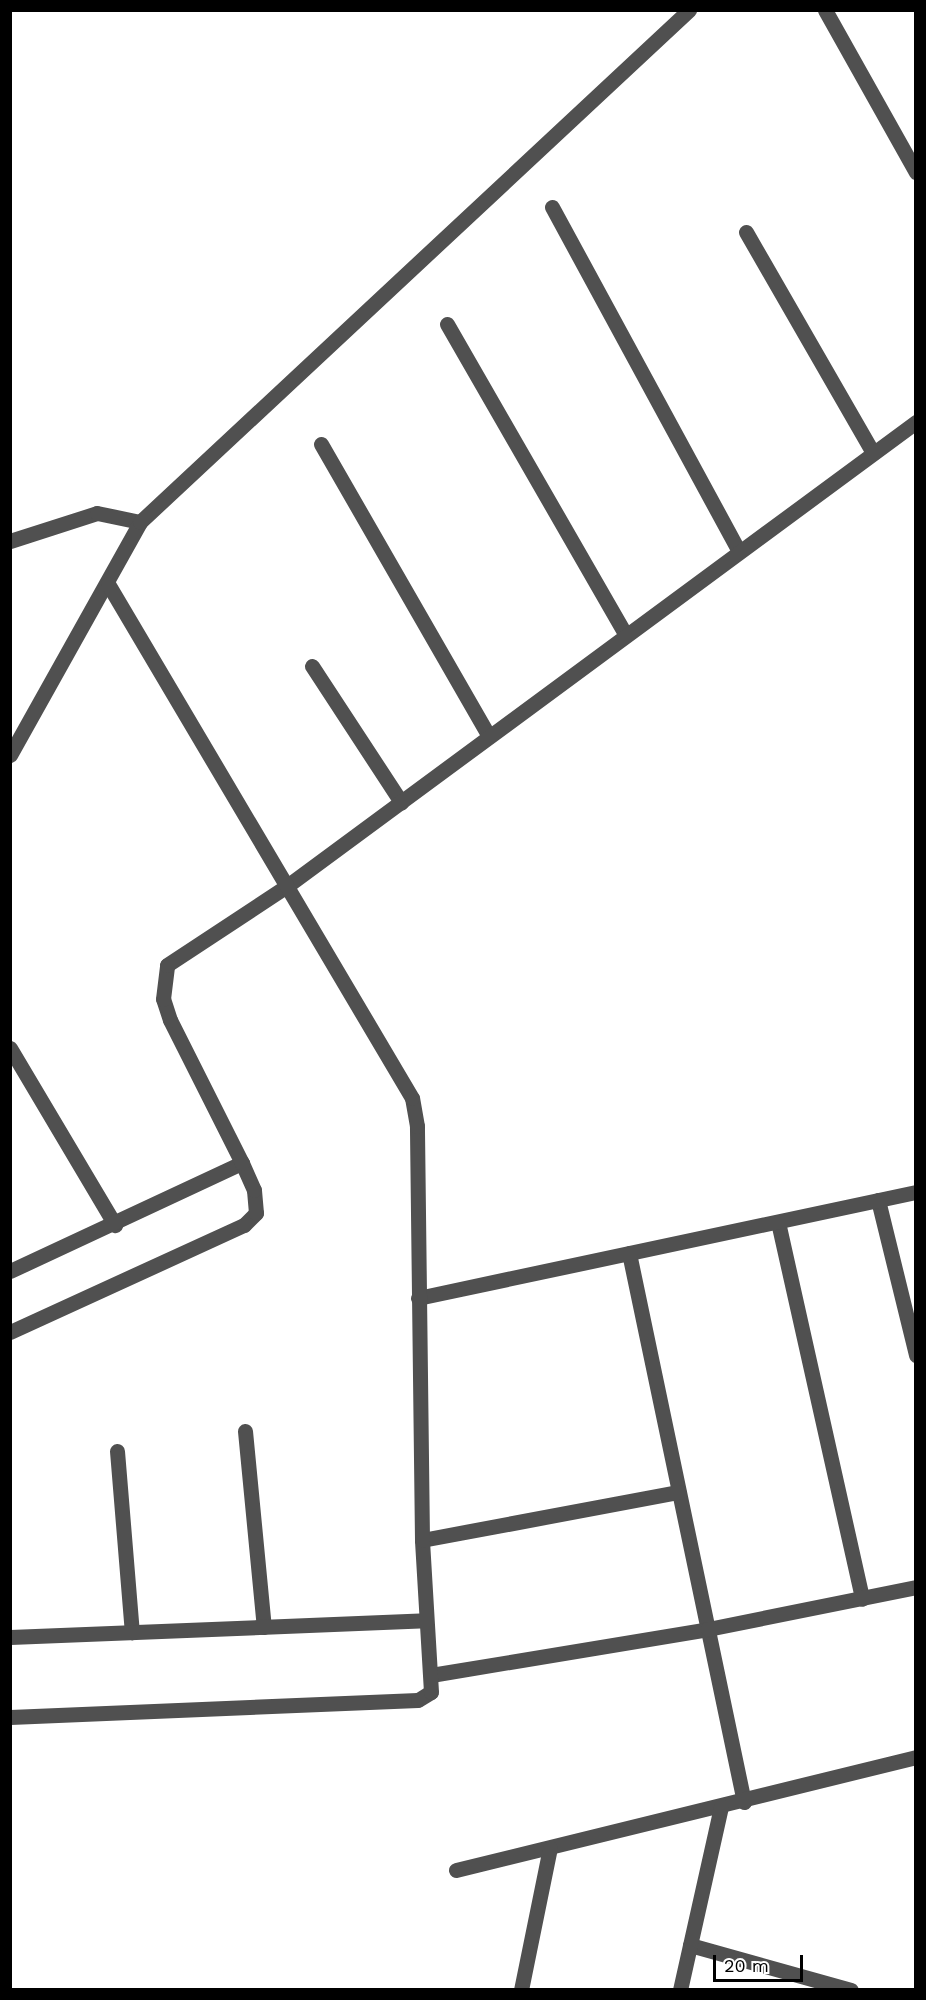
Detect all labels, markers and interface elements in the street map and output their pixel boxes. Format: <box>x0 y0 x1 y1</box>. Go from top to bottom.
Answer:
scale bar <box>716 1943 806 1981</box>
text: 20 m <box>724 1955 769 1976</box>

